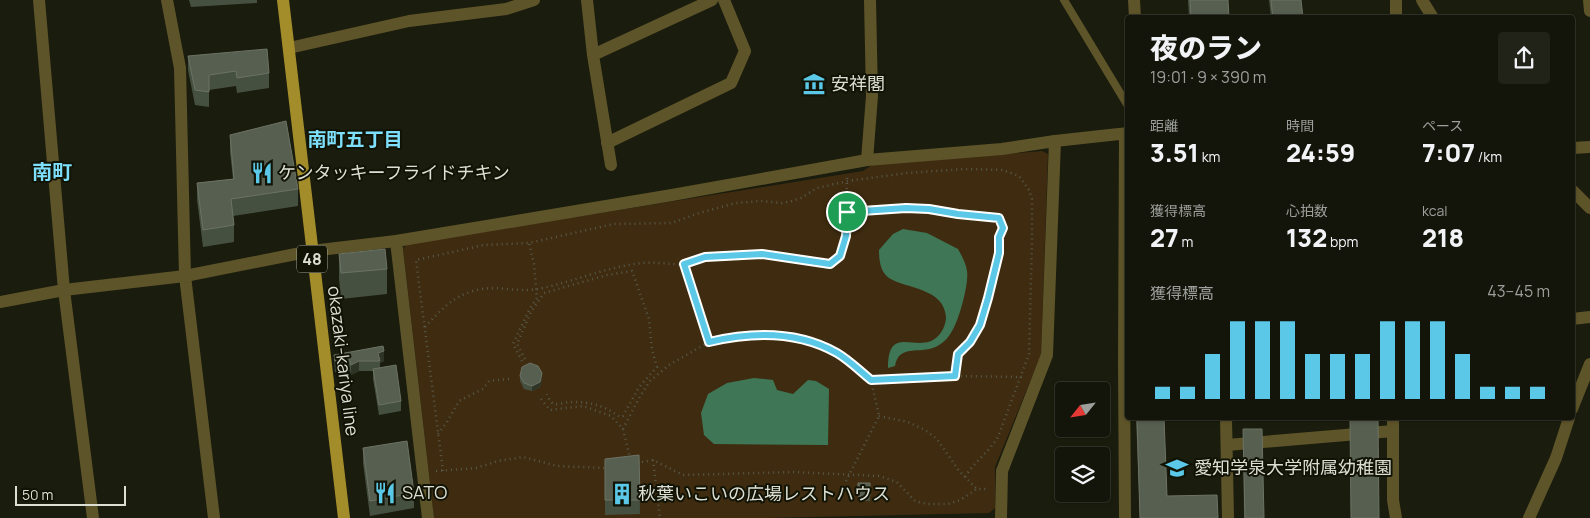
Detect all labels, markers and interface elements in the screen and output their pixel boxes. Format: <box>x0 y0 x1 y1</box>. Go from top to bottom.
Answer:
text: 夜のラン <box>1150 28 1262 66</box>
button: share <box>1498 32 1550 84</box>
text: 19:01 · 9 × 390 m <box>1150 66 1266 88</box>
museum icon: 安祥閣 <box>801 71 827 97</box>
place label: 安祥閣 <box>831 71 885 95</box>
text: 距離 <box>1150 116 1178 135</box>
text: 時間 <box>1286 116 1314 135</box>
text: ペース <box>1422 116 1463 135</box>
district label: 南町五丁目 <box>307 126 403 152</box>
text: 3.51 <box>1150 135 1199 170</box>
text: 24:59 <box>1286 135 1355 170</box>
text: 7:07 <box>1422 135 1475 170</box>
text: km <box>1199 147 1220 166</box>
text: /km <box>1475 147 1502 166</box>
district label: 南町 <box>32 158 72 185</box>
restaurant icon: ケンタッキーフライドチキン <box>249 160 275 186</box>
place label: ケンタッキーフライドチキン <box>278 160 510 184</box>
pin <box>826 191 868 233</box>
icon: arrive <box>833 198 861 226</box>
text: 獲得標高 <box>1150 201 1206 220</box>
text: 心拍数 <box>1286 201 1328 220</box>
text: kcal <box>1422 201 1448 220</box>
text: 27 <box>1150 220 1179 255</box>
text: 132 <box>1286 220 1327 255</box>
text: 218 <box>1422 220 1464 255</box>
text: m <box>1179 232 1193 251</box>
text: bpm <box>1327 232 1358 251</box>
road number: 48 <box>297 245 327 272</box>
text: 43–45 m <box>1487 280 1550 302</box>
text: 獲得標高 <box>1150 282 1214 304</box>
street label: okazaki-kariya line <box>323 284 365 437</box>
north arrow <box>1055 382 1110 438</box>
map controls <box>1055 382 1110 502</box>
button: layers <box>1055 447 1110 502</box>
school or university icon: 愛知学泉大学附属幼稚園 <box>1164 455 1190 481</box>
place label: 愛知学泉大学附属幼稚園 <box>1194 455 1392 479</box>
restaurant icon: SATO <box>372 480 398 506</box>
place label: SATO <box>402 480 447 504</box>
building icon: 秋葉いこいの広場レストハウス <box>609 481 635 507</box>
place label: 秋葉いこいの広場レストハウス <box>638 481 890 505</box>
scale bar <box>15 483 126 506</box>
text: 50 m <box>22 485 53 504</box>

